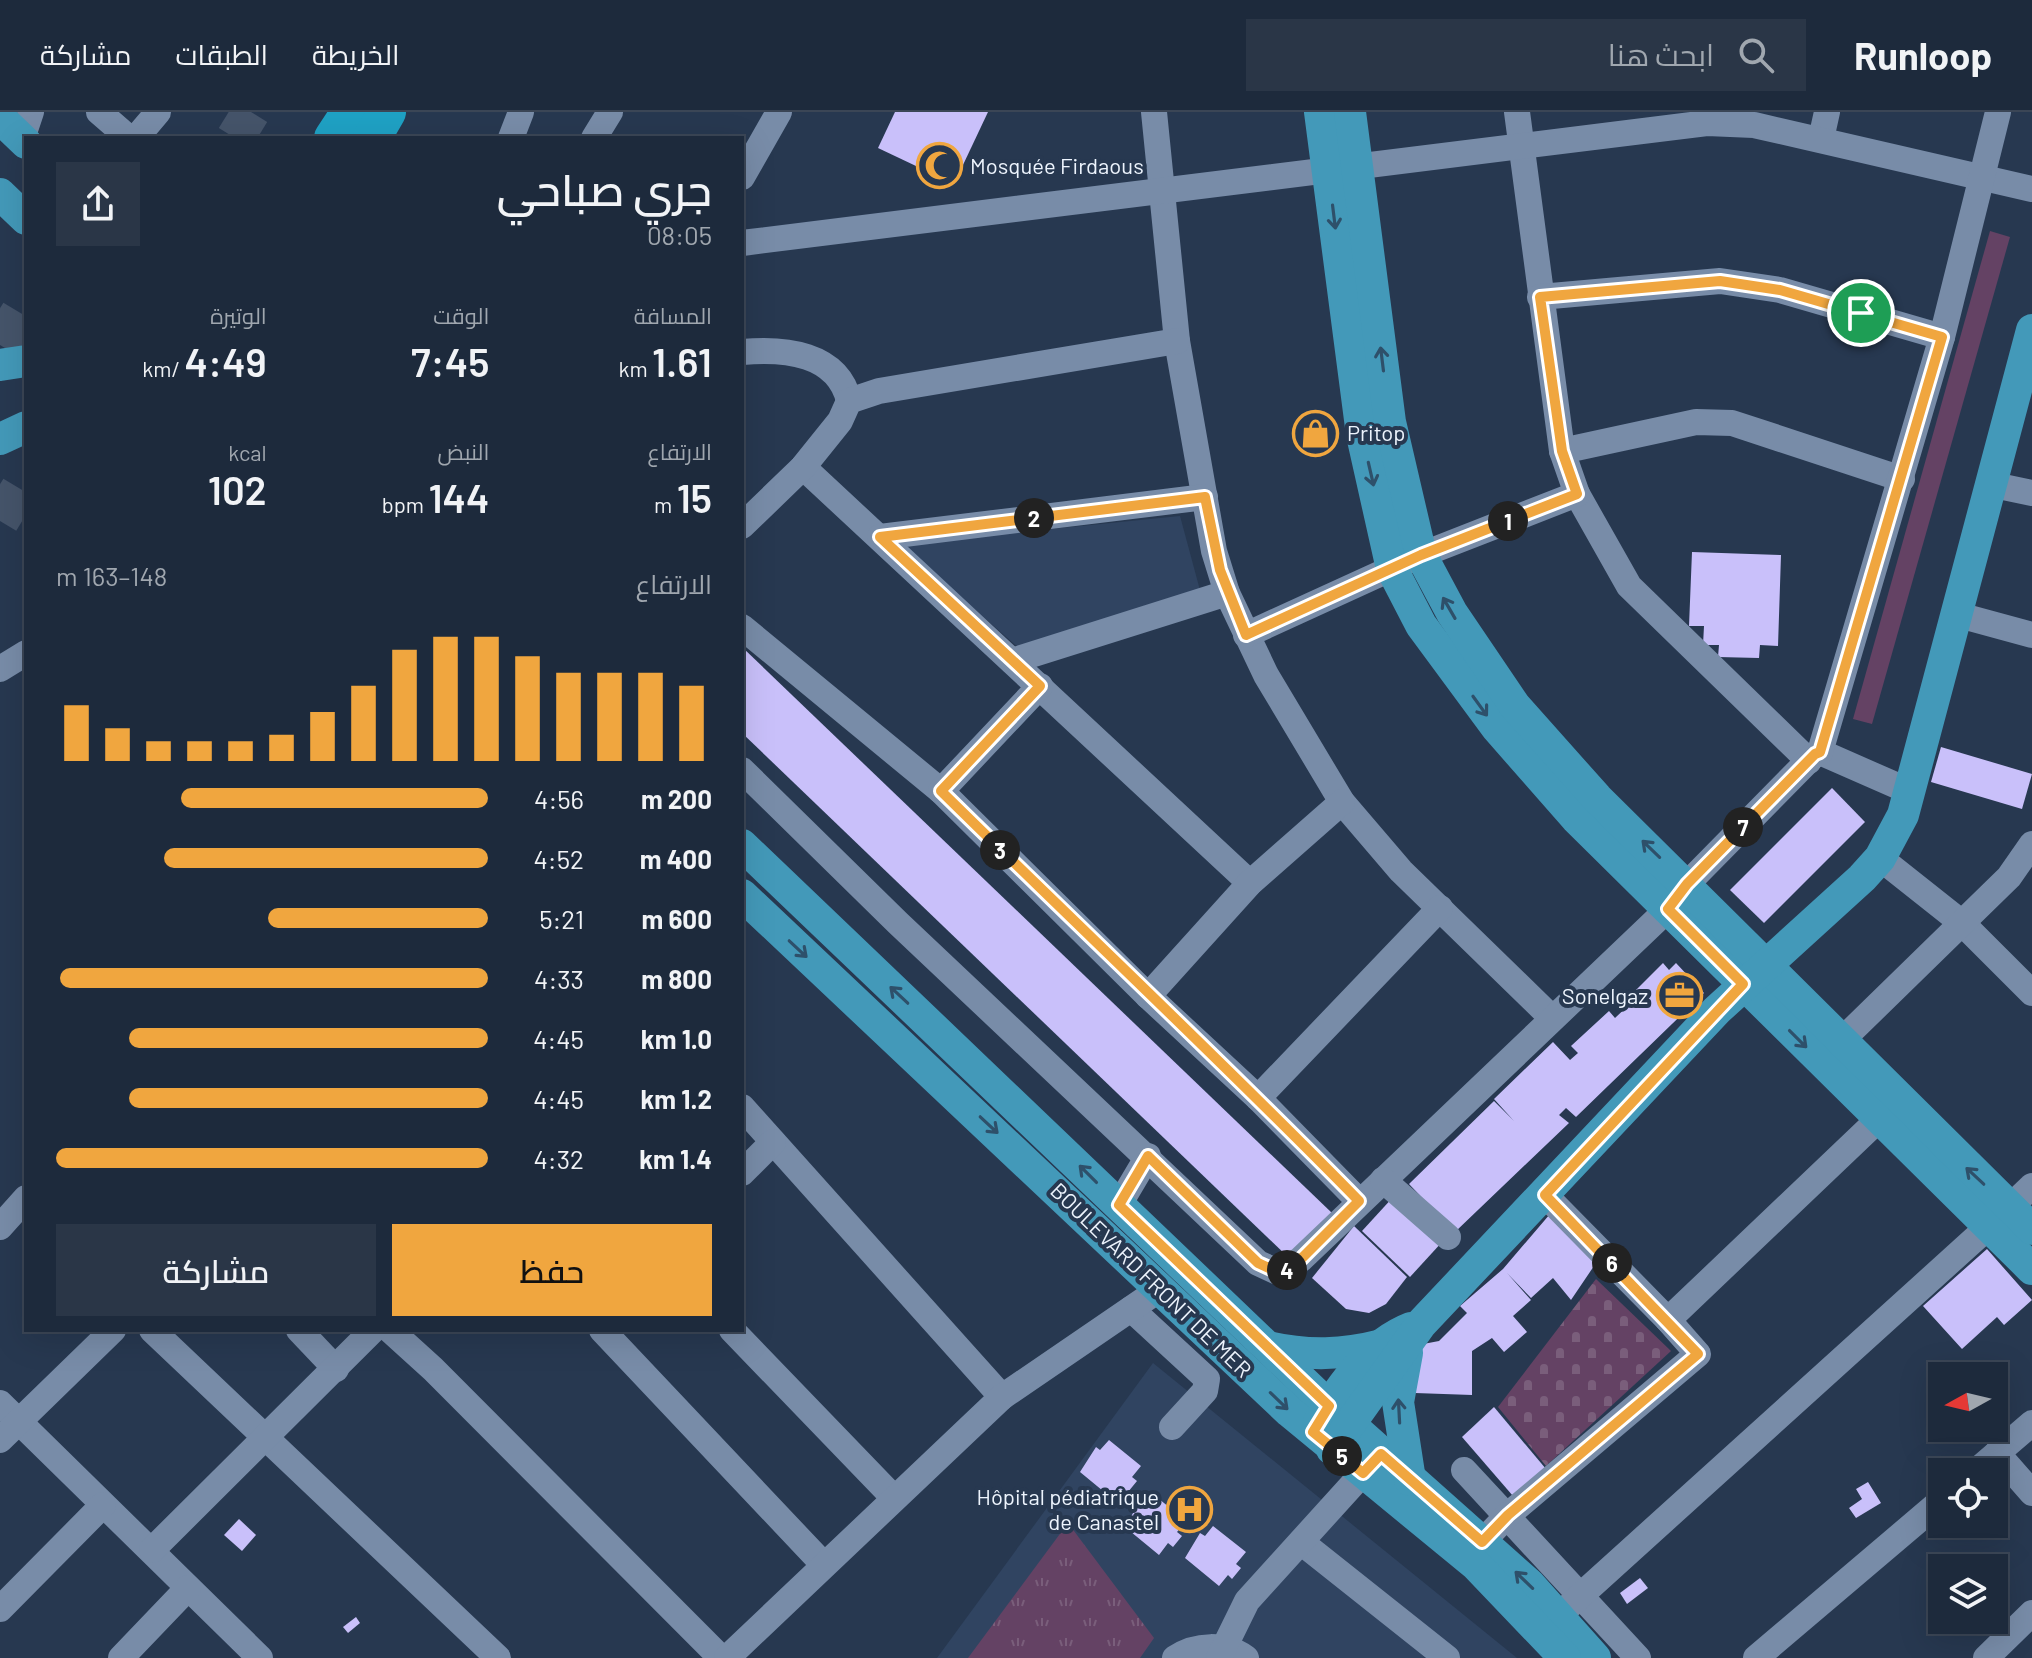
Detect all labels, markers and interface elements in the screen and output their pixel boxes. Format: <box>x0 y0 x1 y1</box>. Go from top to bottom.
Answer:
search box <box>1246 19 1806 91</box>
text: Runloop <box>1854 32 1992 78</box>
icon: search <box>1734 33 1778 77</box>
text: ابحث هنا <box>1608 36 1714 72</box>
text: مشاركة <box>40 37 131 71</box>
text: الطبقات <box>175 37 268 71</box>
text: الخريطة <box>312 37 399 71</box>
mosque icon: Mosquée Firdaous <box>915 142 963 190</box>
place label: Mosquée Firdaous <box>970 152 1144 178</box>
button: share <box>56 162 140 246</box>
text: جري صباحي <box>497 162 712 215</box>
one-way arrow <box>1327 204 1342 229</box>
text: 08:05 <box>647 219 712 250</box>
pin <box>1827 279 1895 347</box>
icon: arrive <box>1839 291 1883 335</box>
text: الوتيرة <box>210 302 267 328</box>
text: الوقت <box>433 302 489 328</box>
text: المسافة <box>634 302 712 328</box>
text: 4:49 <box>185 337 267 385</box>
text: 7:45 <box>411 337 489 385</box>
text: 1.61 <box>652 337 712 385</box>
one-way arrow <box>1374 346 1389 373</box>
text: /km <box>142 355 185 381</box>
text: km <box>618 355 652 381</box>
shop icon: Pritop <box>1292 409 1340 457</box>
place label: Pritop <box>1347 419 1405 445</box>
text: النبض <box>438 438 489 464</box>
text: الارتفاع <box>648 438 712 464</box>
text: kcal <box>228 439 267 465</box>
one-way arrow <box>1364 461 1379 487</box>
text: 102 <box>208 465 267 513</box>
text: 144 <box>428 473 489 521</box>
text: 15 <box>677 473 712 521</box>
text: bpm <box>382 491 428 517</box>
text: m <box>654 491 677 517</box>
pin: 2 <box>1014 498 1054 538</box>
pin: 1 <box>1488 501 1528 541</box>
text: 2 <box>1028 505 1040 531</box>
text: 1 <box>1504 508 1512 534</box>
text: 148–163 m <box>56 560 167 591</box>
text: الارتفاع <box>636 568 712 599</box>
one-way arrow <box>1441 597 1457 620</box>
one-way arrow <box>1472 694 1489 716</box>
text: 4:56 <box>534 783 584 814</box>
text: 200 m <box>641 783 712 814</box>
pin: 7 <box>1723 807 1763 847</box>
text: 7 <box>1738 814 1748 840</box>
pin: 3 <box>980 830 1020 870</box>
text: 3 <box>994 837 1006 863</box>
one-way arrow <box>1641 840 1661 859</box>
text: 4:52 <box>534 843 584 874</box>
text: 400 m <box>640 843 712 874</box>
text: 5:21 <box>539 903 584 934</box>
text: 600 m <box>641 903 712 934</box>
one-way arrow <box>788 939 808 958</box>
text: 4:33 <box>534 963 584 994</box>
text: 800 m <box>641 963 712 994</box>
office icon: Sonelgaz <box>1655 972 1703 1020</box>
place label: Sonelgaz <box>1562 982 1648 1008</box>
one-way arrow <box>889 985 909 1004</box>
text: 4:45 <box>533 1023 584 1054</box>
text: 1.0 km <box>641 1023 712 1054</box>
one-way arrow <box>1788 1029 1807 1048</box>
text: 4:45 <box>533 1083 584 1114</box>
text: 1.2 km <box>640 1083 712 1114</box>
one-way arrow <box>979 1116 999 1135</box>
text: 4:32 <box>534 1143 584 1174</box>
text: 1.4 km <box>639 1143 712 1174</box>
one-way arrow <box>1079 1165 1098 1184</box>
one-way arrow <box>1965 1166 1985 1185</box>
street label: BOULEVARD FRONT DE MER <box>1046 1177 1257 1382</box>
button: مشاركة <box>56 1224 376 1316</box>
button: حفظ <box>392 1224 712 1316</box>
pin: 6 <box>1592 1243 1632 1283</box>
pin: 4 <box>1267 1250 1307 1290</box>
text: 6 <box>1606 1250 1618 1276</box>
text: 4 <box>1280 1257 1294 1283</box>
north arrow <box>1928 1362 2008 1442</box>
map controls <box>1928 1362 2008 1634</box>
one-way arrow <box>1269 1391 1288 1410</box>
one-way arrow <box>1391 1398 1406 1425</box>
pin: 5 <box>1322 1436 1362 1476</box>
text: 5 <box>1336 1443 1348 1469</box>
button: locate <box>1928 1458 2008 1538</box>
place label: Hôpital pédiatrique de Canastel <box>977 1483 1159 1534</box>
hospital icon: Hôpital pédiatrique de Canastel <box>1166 1486 1214 1534</box>
button: layers <box>1928 1554 2008 1634</box>
one-way arrow <box>1515 1571 1534 1590</box>

